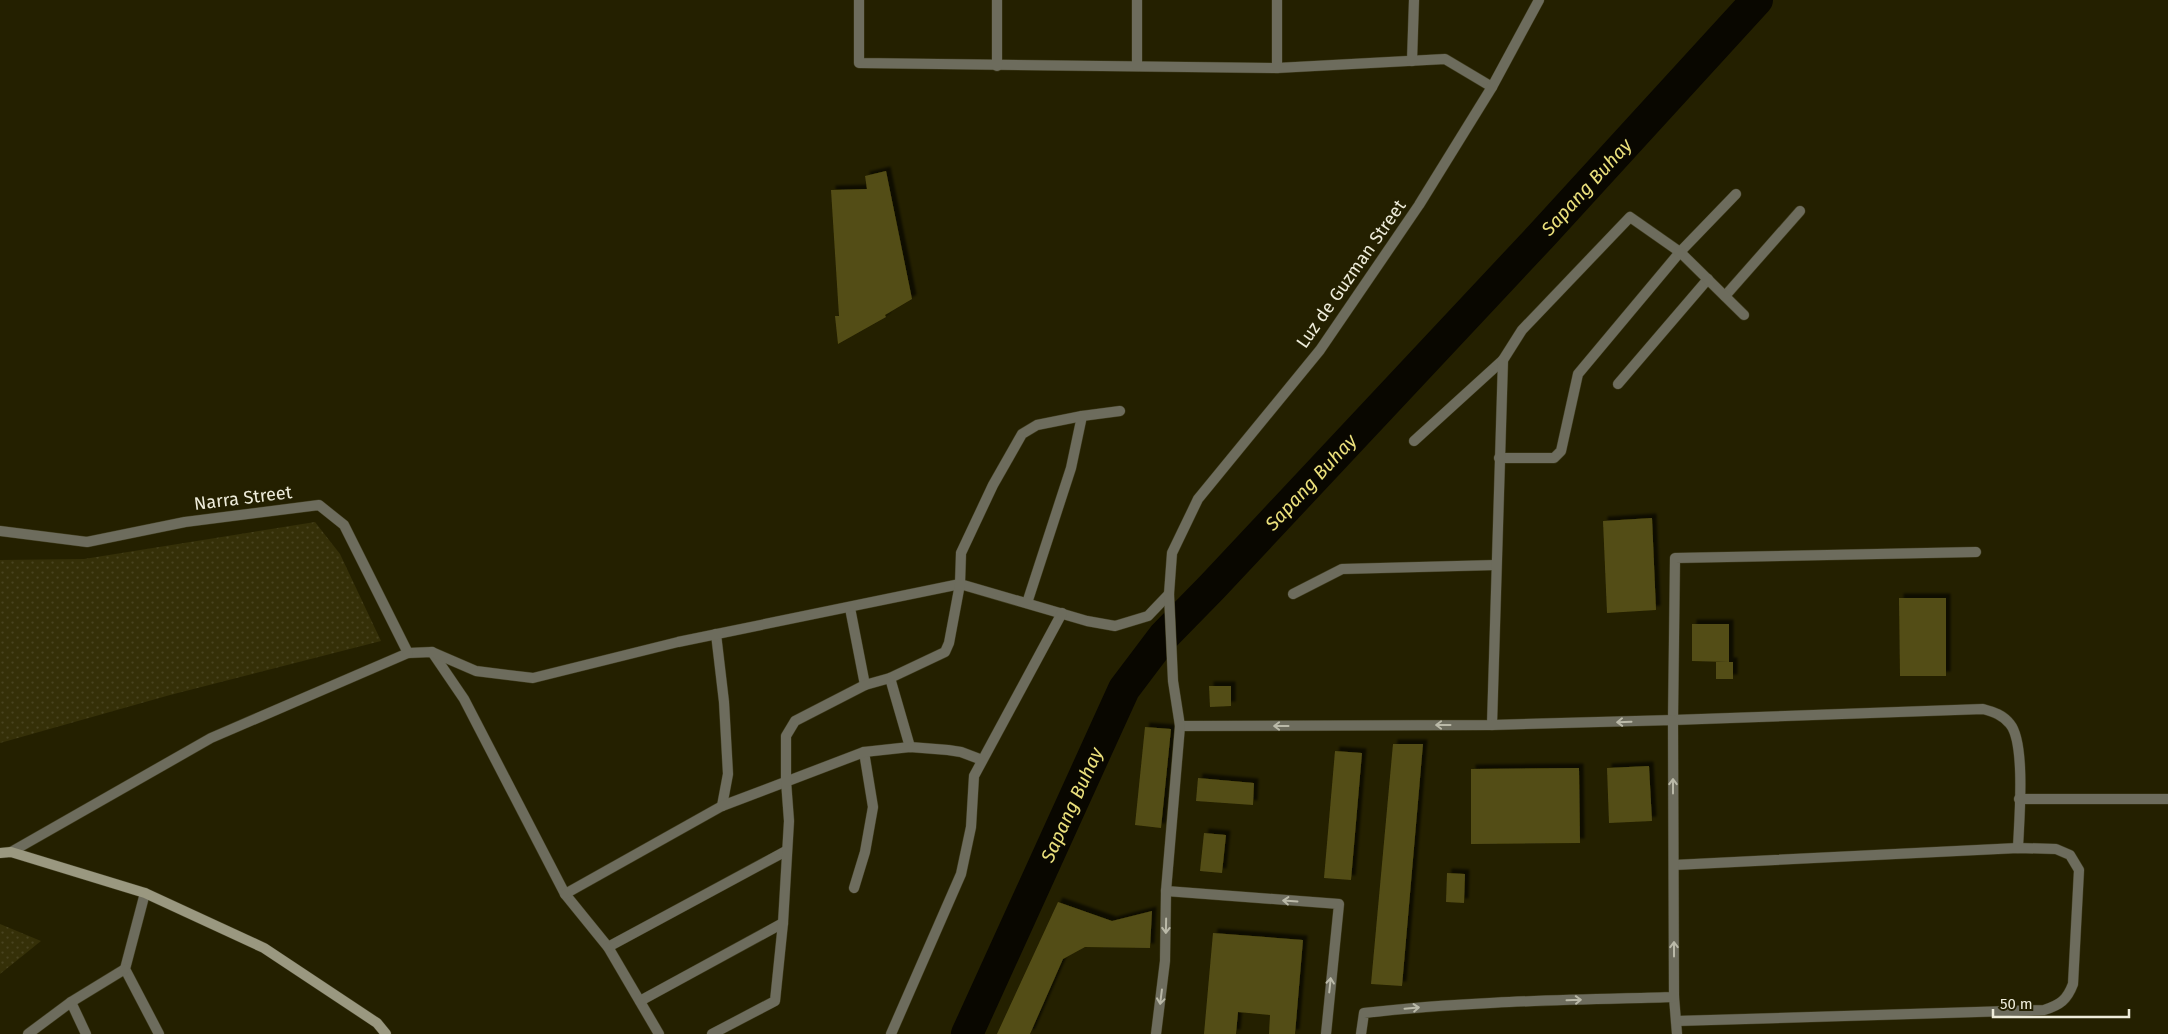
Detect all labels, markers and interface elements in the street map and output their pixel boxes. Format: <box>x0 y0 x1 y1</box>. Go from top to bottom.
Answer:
water label: Sapang Buhay <box>1536 133 1637 241</box>
street label: Luz de Guzman Street <box>1291 195 1411 352</box>
water label: Sapang Buhay <box>1260 429 1362 536</box>
street label: Narra Street <box>193 481 294 515</box>
one-way arrow <box>1616 717 1632 726</box>
one-way arrow <box>1436 720 1452 730</box>
one-way arrow <box>1273 721 1290 731</box>
water label: Sapang Buhay <box>1035 743 1108 867</box>
one-way arrow <box>1668 778 1678 794</box>
one-way arrow <box>1282 896 1298 905</box>
one-way arrow <box>1161 918 1171 934</box>
one-way arrow <box>1669 941 1679 957</box>
one-way arrow <box>1326 978 1335 994</box>
scale bar <box>1993 986 2129 1018</box>
one-way arrow <box>1156 989 1166 1005</box>
one-way arrow <box>1566 995 1582 1005</box>
text: 50 m <box>2000 995 2033 1013</box>
one-way arrow <box>1404 1003 1420 1013</box>

